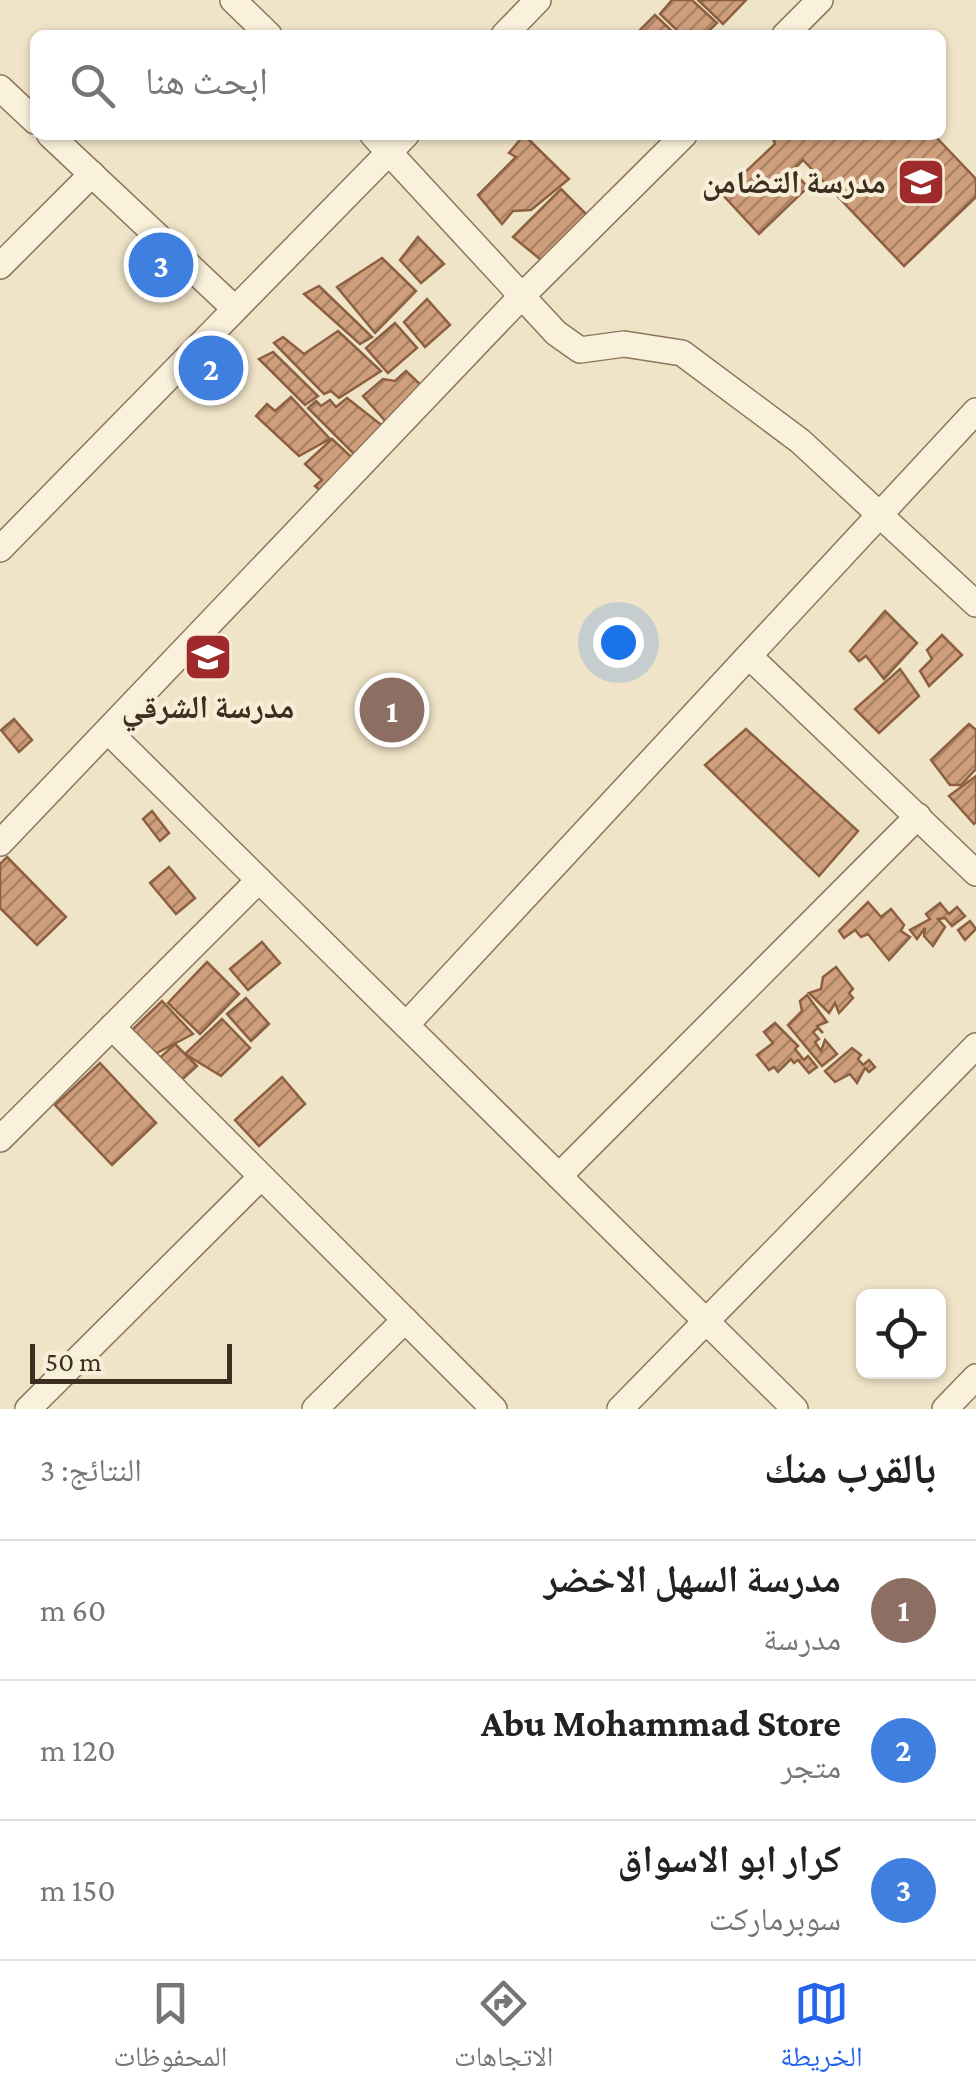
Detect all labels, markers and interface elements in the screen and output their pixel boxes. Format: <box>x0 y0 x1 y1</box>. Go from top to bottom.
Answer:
search box <box>30 30 946 140</box>
icon: search <box>65 58 120 113</box>
text: ابحث هنا <box>145 60 268 102</box>
school or university icon: مدرسة التضامن <box>895 156 947 208</box>
place label: مدرسة التضامن <box>702 164 886 201</box>
pin: 3 <box>128 228 194 302</box>
pin: 2 <box>178 330 244 406</box>
your location <box>593 617 644 668</box>
school or university icon: مدرسة الشرقي <box>182 631 234 683</box>
pin: 1 <box>360 672 424 748</box>
place label: مدرسة الشرقي <box>122 689 294 732</box>
map controls <box>856 1289 946 1379</box>
button: locate <box>856 1289 946 1379</box>
scale bar <box>30 1339 232 1384</box>
text: 50 m <box>45 1346 102 1377</box>
text: بالقرب منك <box>764 1445 936 1492</box>
text: النتائج: 3 <box>40 1452 142 1488</box>
text: مدرسة السهل الاخضر <box>544 1558 841 1600</box>
text: 60 m <box>40 1592 106 1628</box>
text: 1 <box>898 1592 909 1628</box>
text: مدرسة <box>763 1621 841 1657</box>
text: Abu Mohammad Store <box>481 1702 841 1744</box>
text: 120 m <box>40 1732 116 1768</box>
text: 2 <box>895 1732 912 1768</box>
text: متجر <box>781 1749 841 1785</box>
text: كرار ابو الاسواق <box>617 1838 841 1880</box>
text: 150 m <box>40 1872 116 1908</box>
text: 3 <box>896 1872 911 1908</box>
text: سوبرماركت <box>709 1901 841 1937</box>
tab: المحفوظات <box>113 1976 227 2084</box>
tab: الاتجاهات <box>454 1976 553 2084</box>
tab: الخريطة <box>780 1976 863 2084</box>

